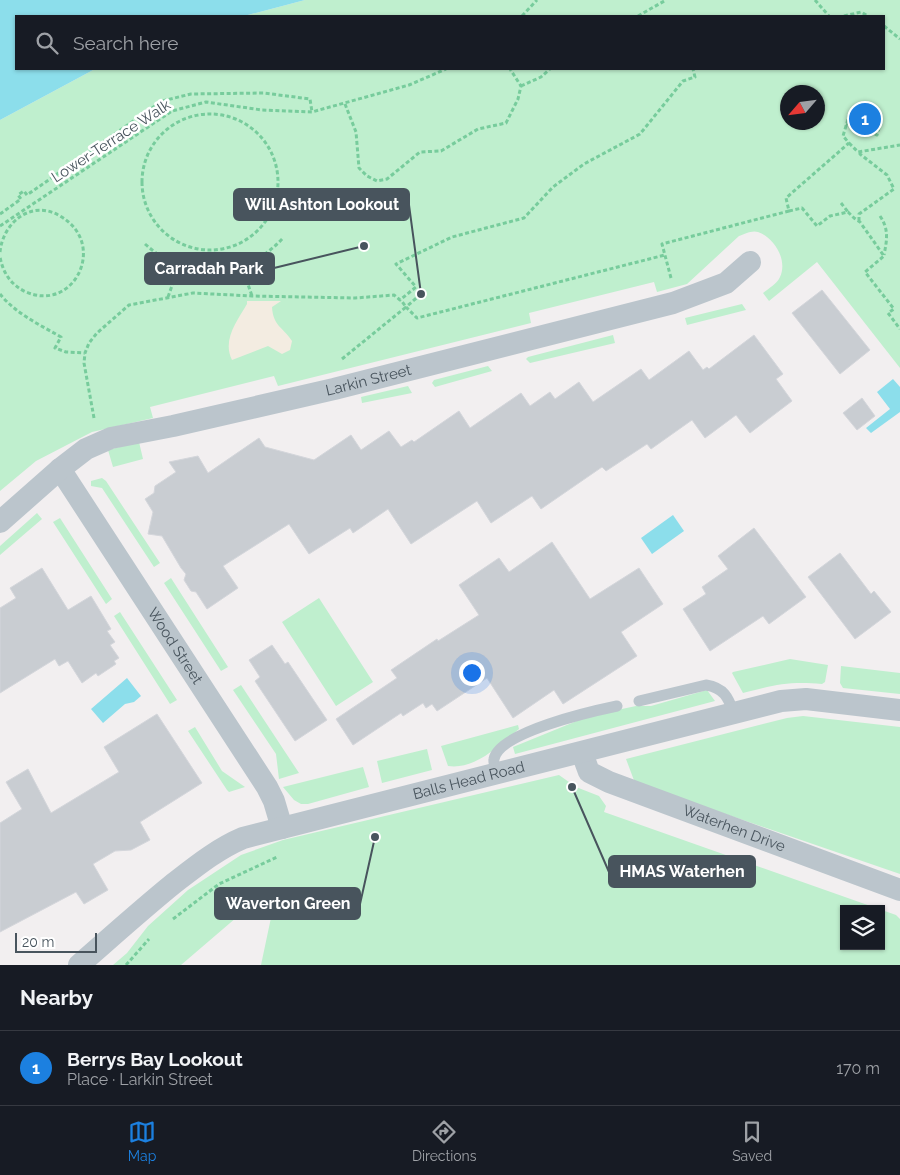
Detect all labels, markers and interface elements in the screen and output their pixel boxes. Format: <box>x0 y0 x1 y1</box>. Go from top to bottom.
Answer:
search box <box>15 15 885 70</box>
icon: search <box>33 29 61 57</box>
text: Search here <box>73 32 179 54</box>
north arrow <box>780 85 825 130</box>
street label: Lower-Terrace Walk <box>48 96 174 186</box>
pin: 1 <box>849 100 881 138</box>
callout: Will Ashton Lookout <box>234 189 409 220</box>
text: Will Ashton Lookout <box>245 195 399 214</box>
callout: Carradah Park <box>145 253 274 284</box>
text: Carradah Park <box>155 259 263 278</box>
street label: Larkin Street <box>324 361 413 400</box>
street label: Wood Street <box>144 604 206 687</box>
your location <box>459 660 485 686</box>
street label: Balls Head Road <box>411 758 526 803</box>
street label: Waterhen Drive <box>680 801 788 856</box>
callout: HMAS Waterhen <box>609 856 755 887</box>
text: HMAS Waterhen <box>619 862 745 881</box>
callout: Waverton Green <box>215 888 360 919</box>
text: Waverton Green <box>226 894 350 913</box>
map controls <box>840 905 885 950</box>
button: layers <box>840 905 885 950</box>
scale bar <box>15 930 98 953</box>
text: 20 m <box>22 934 54 950</box>
text: Nearby <box>20 985 93 1010</box>
text: Berrys Bay Lookout <box>67 1048 243 1070</box>
text: 1 <box>32 1059 40 1078</box>
text: 170 m <box>836 1059 880 1078</box>
text: Place · Larkin Street <box>67 1070 213 1089</box>
tab: Map <box>128 1118 156 1164</box>
tab: Directions <box>412 1118 477 1164</box>
tab: Saved <box>732 1118 772 1164</box>

